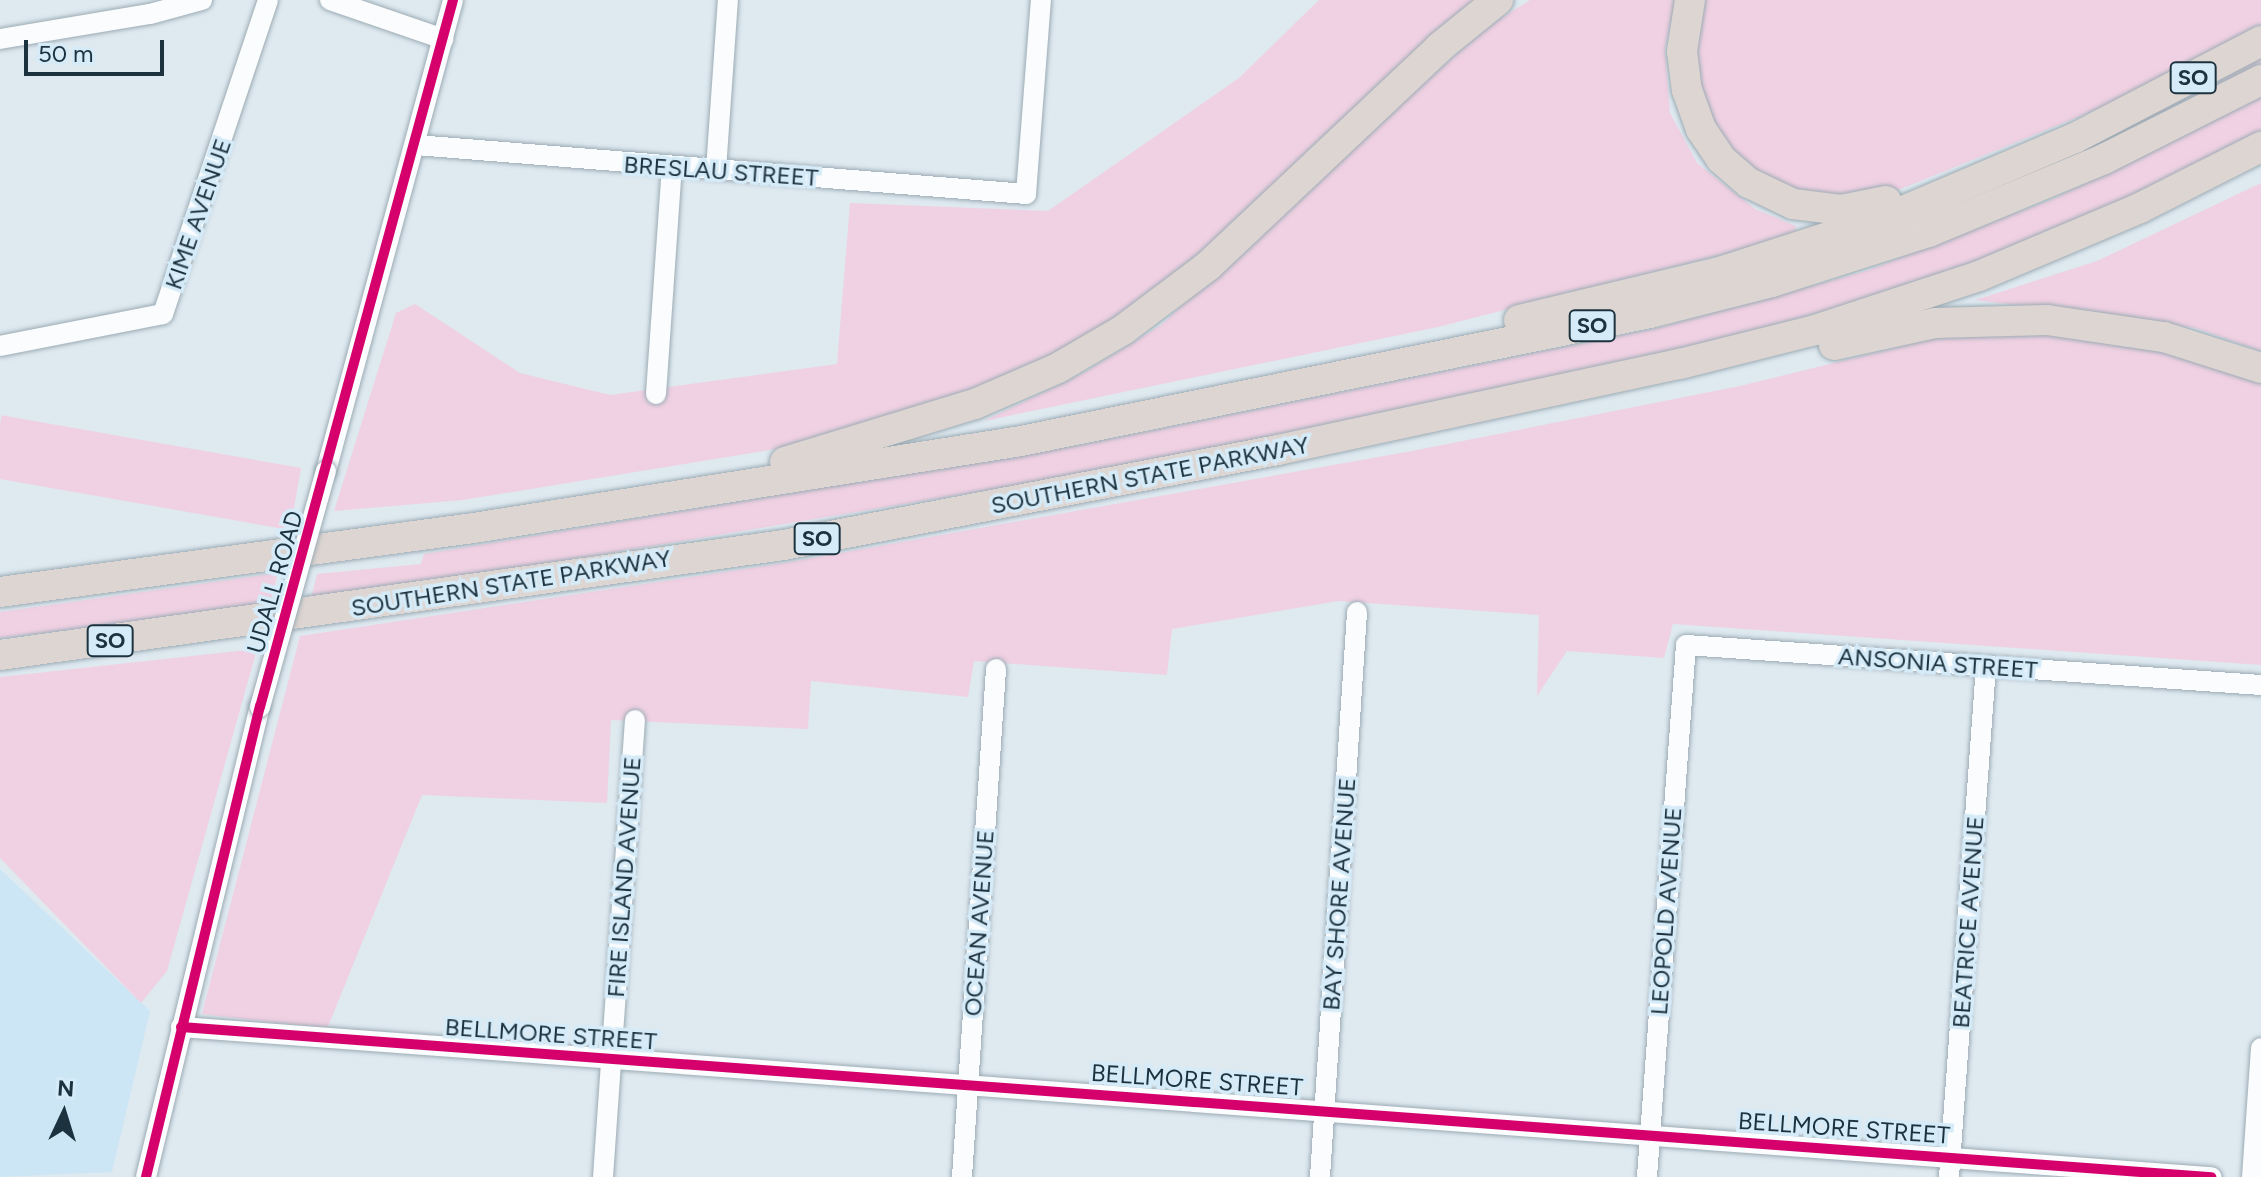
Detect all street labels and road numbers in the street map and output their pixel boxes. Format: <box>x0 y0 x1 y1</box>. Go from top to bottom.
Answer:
road number: SO <box>2169 60 2217 96</box>
street label: KIME AVENUE <box>159 135 237 293</box>
street label: BRESLAU STREET <box>623 150 819 192</box>
road number: SO <box>1568 308 1616 344</box>
street label: SOUTHERN STATE PARKWAY <box>989 430 1311 520</box>
street label: UDALL ROAD <box>241 507 309 657</box>
road number: SO <box>793 521 841 557</box>
street label: SOUTHERN STATE PARKWAY <box>349 543 673 623</box>
road number: SO <box>86 623 134 659</box>
street label: ANSONIA STREET <box>1837 642 2039 684</box>
street label: FIRE ISLAND AVENUE <box>601 756 647 998</box>
street label: BAY SHORE AVENUE <box>1316 777 1362 1011</box>
street label: LEOPOLD AVENUE <box>1644 806 1688 1016</box>
street label: BEATRICE AVENUE <box>1946 815 1990 1029</box>
street label: OCEAN AVENUE <box>958 829 1000 1017</box>
street label: BELLMORE STREET <box>444 1012 658 1056</box>
street label: BELLMORE STREET <box>1090 1058 1304 1102</box>
street label: BELLMORE STREET <box>1737 1106 1951 1150</box>

